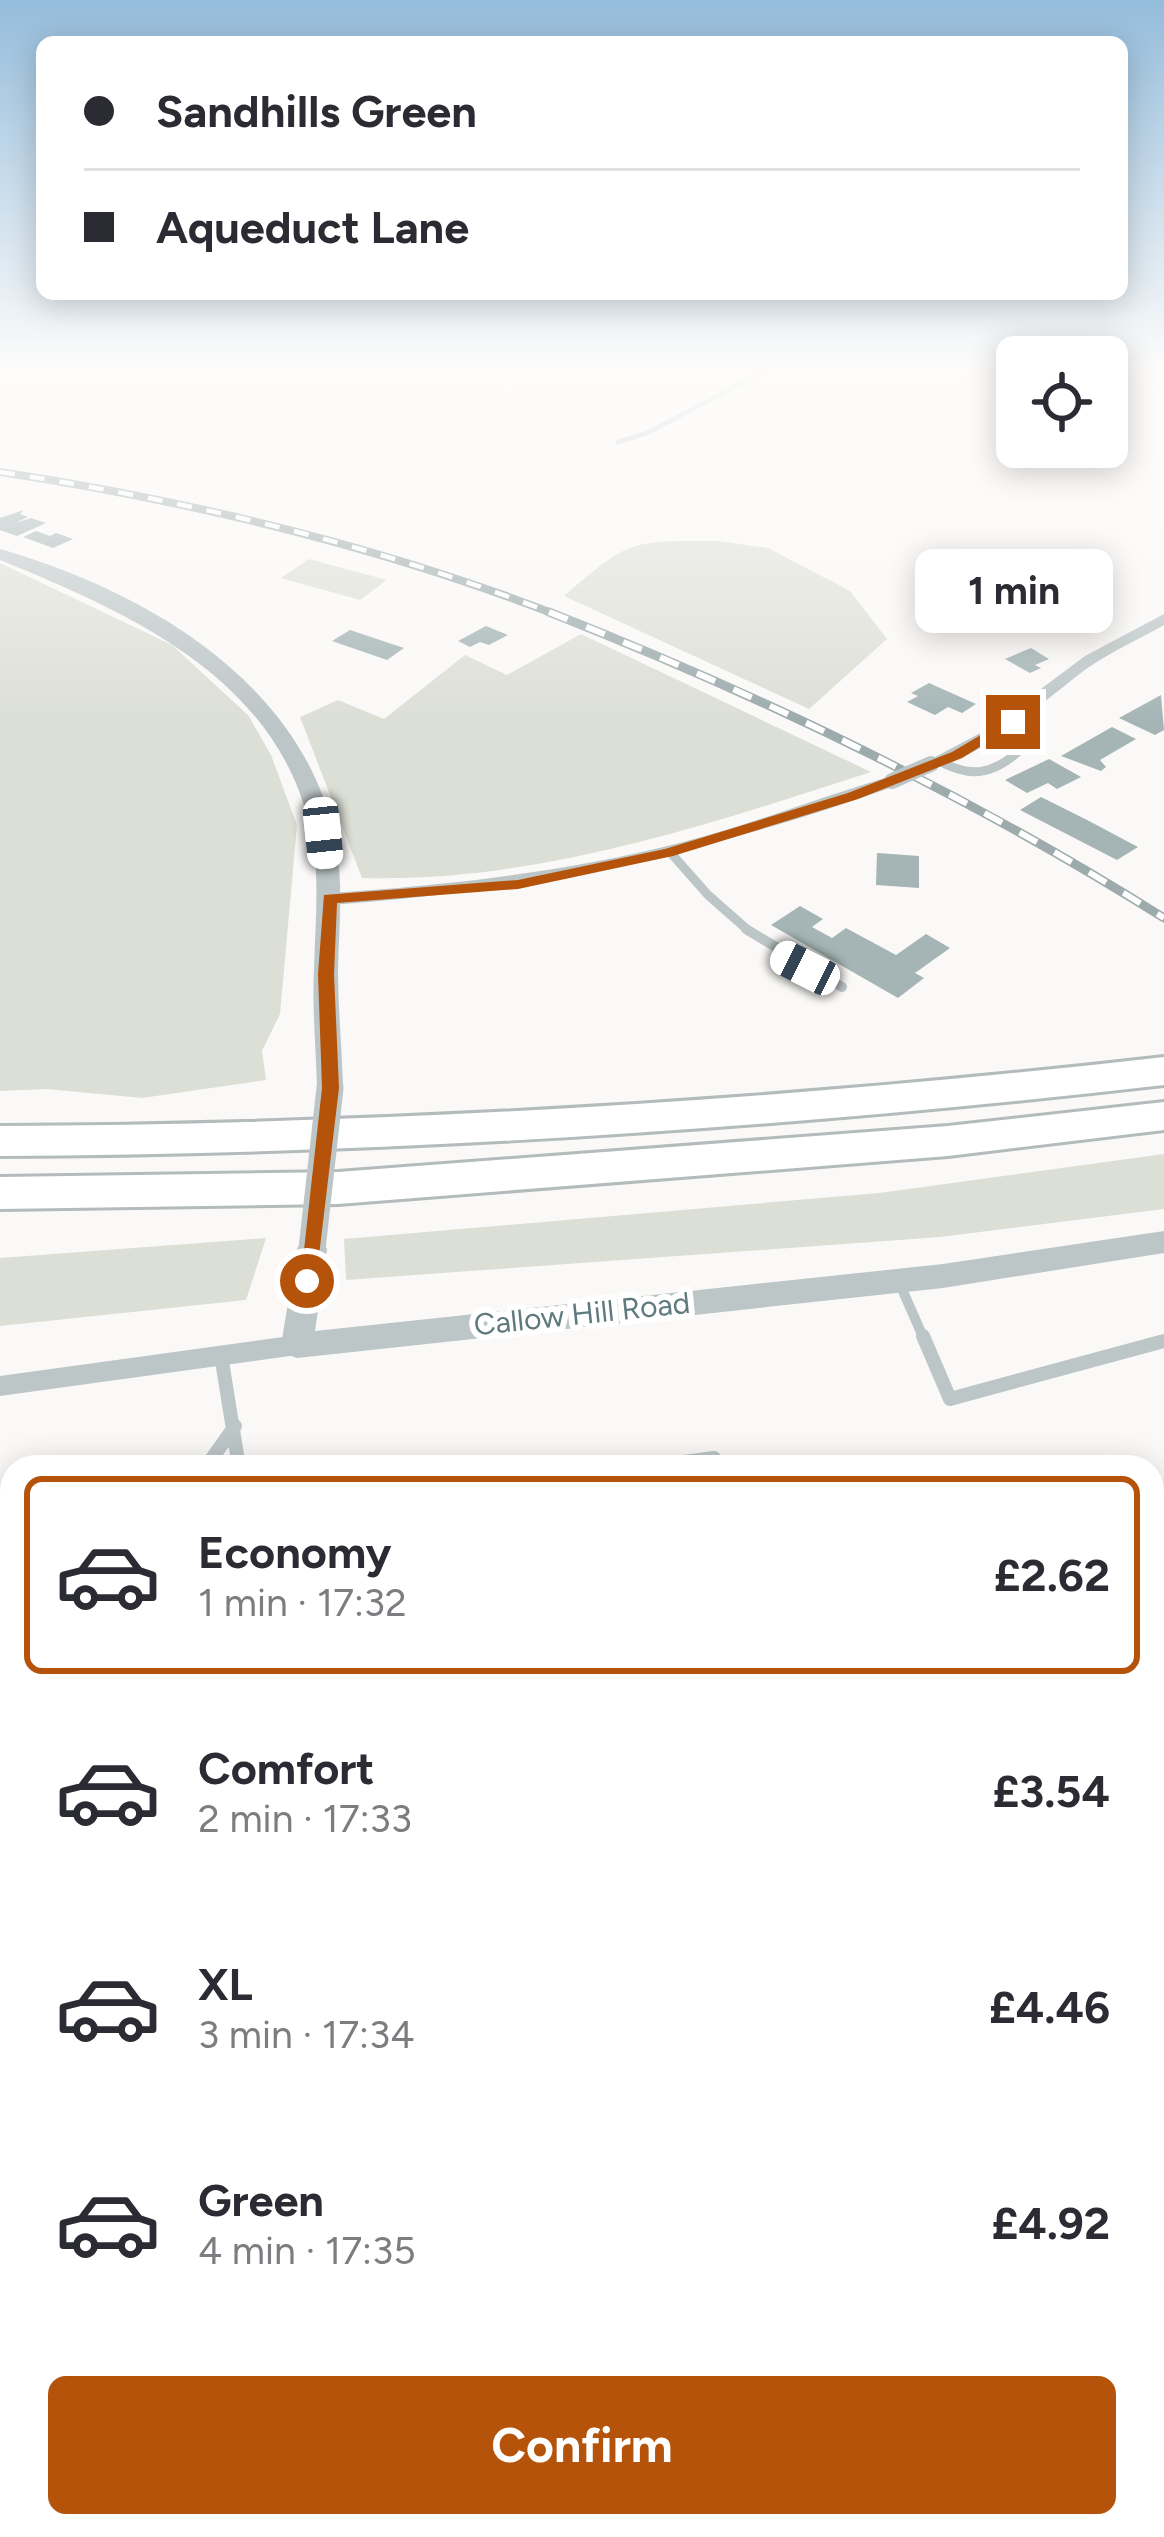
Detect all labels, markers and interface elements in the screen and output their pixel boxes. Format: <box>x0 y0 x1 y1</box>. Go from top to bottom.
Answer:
text: Sandhills Green <box>156 84 477 138</box>
text: Aqueduct Lane <box>156 200 469 254</box>
map controls <box>996 336 1128 468</box>
button: locate <box>996 336 1128 468</box>
callout: 1 min <box>914 548 1112 632</box>
text: 1 min <box>968 567 1060 614</box>
route end <box>986 695 1040 749</box>
car <box>301 795 345 871</box>
car <box>765 936 845 1000</box>
route start <box>280 1254 334 1308</box>
street label: Callow Hill Road <box>472 1284 692 1343</box>
icon: car <box>54 1521 162 1629</box>
text: Economy <box>198 1525 391 1579</box>
text: £2.62 <box>994 1548 1110 1602</box>
text: 1 min · 17:32 <box>198 1579 407 1626</box>
icon: car <box>54 1737 162 1845</box>
text: Comfort <box>198 1741 374 1795</box>
text: £3.54 <box>992 1764 1110 1818</box>
text: 2 min · 17:33 <box>198 1795 412 1842</box>
icon: car <box>54 1953 162 2061</box>
text: XL <box>198 1957 253 2011</box>
text: £4.46 <box>989 1980 1110 2034</box>
text: 3 min · 17:34 <box>198 2011 414 2058</box>
icon: car <box>54 2169 162 2277</box>
text: Green <box>198 2173 324 2227</box>
text: £4.92 <box>991 2196 1110 2250</box>
text: 4 min · 17:35 <box>198 2227 416 2274</box>
button: Confirm <box>48 2376 1116 2514</box>

